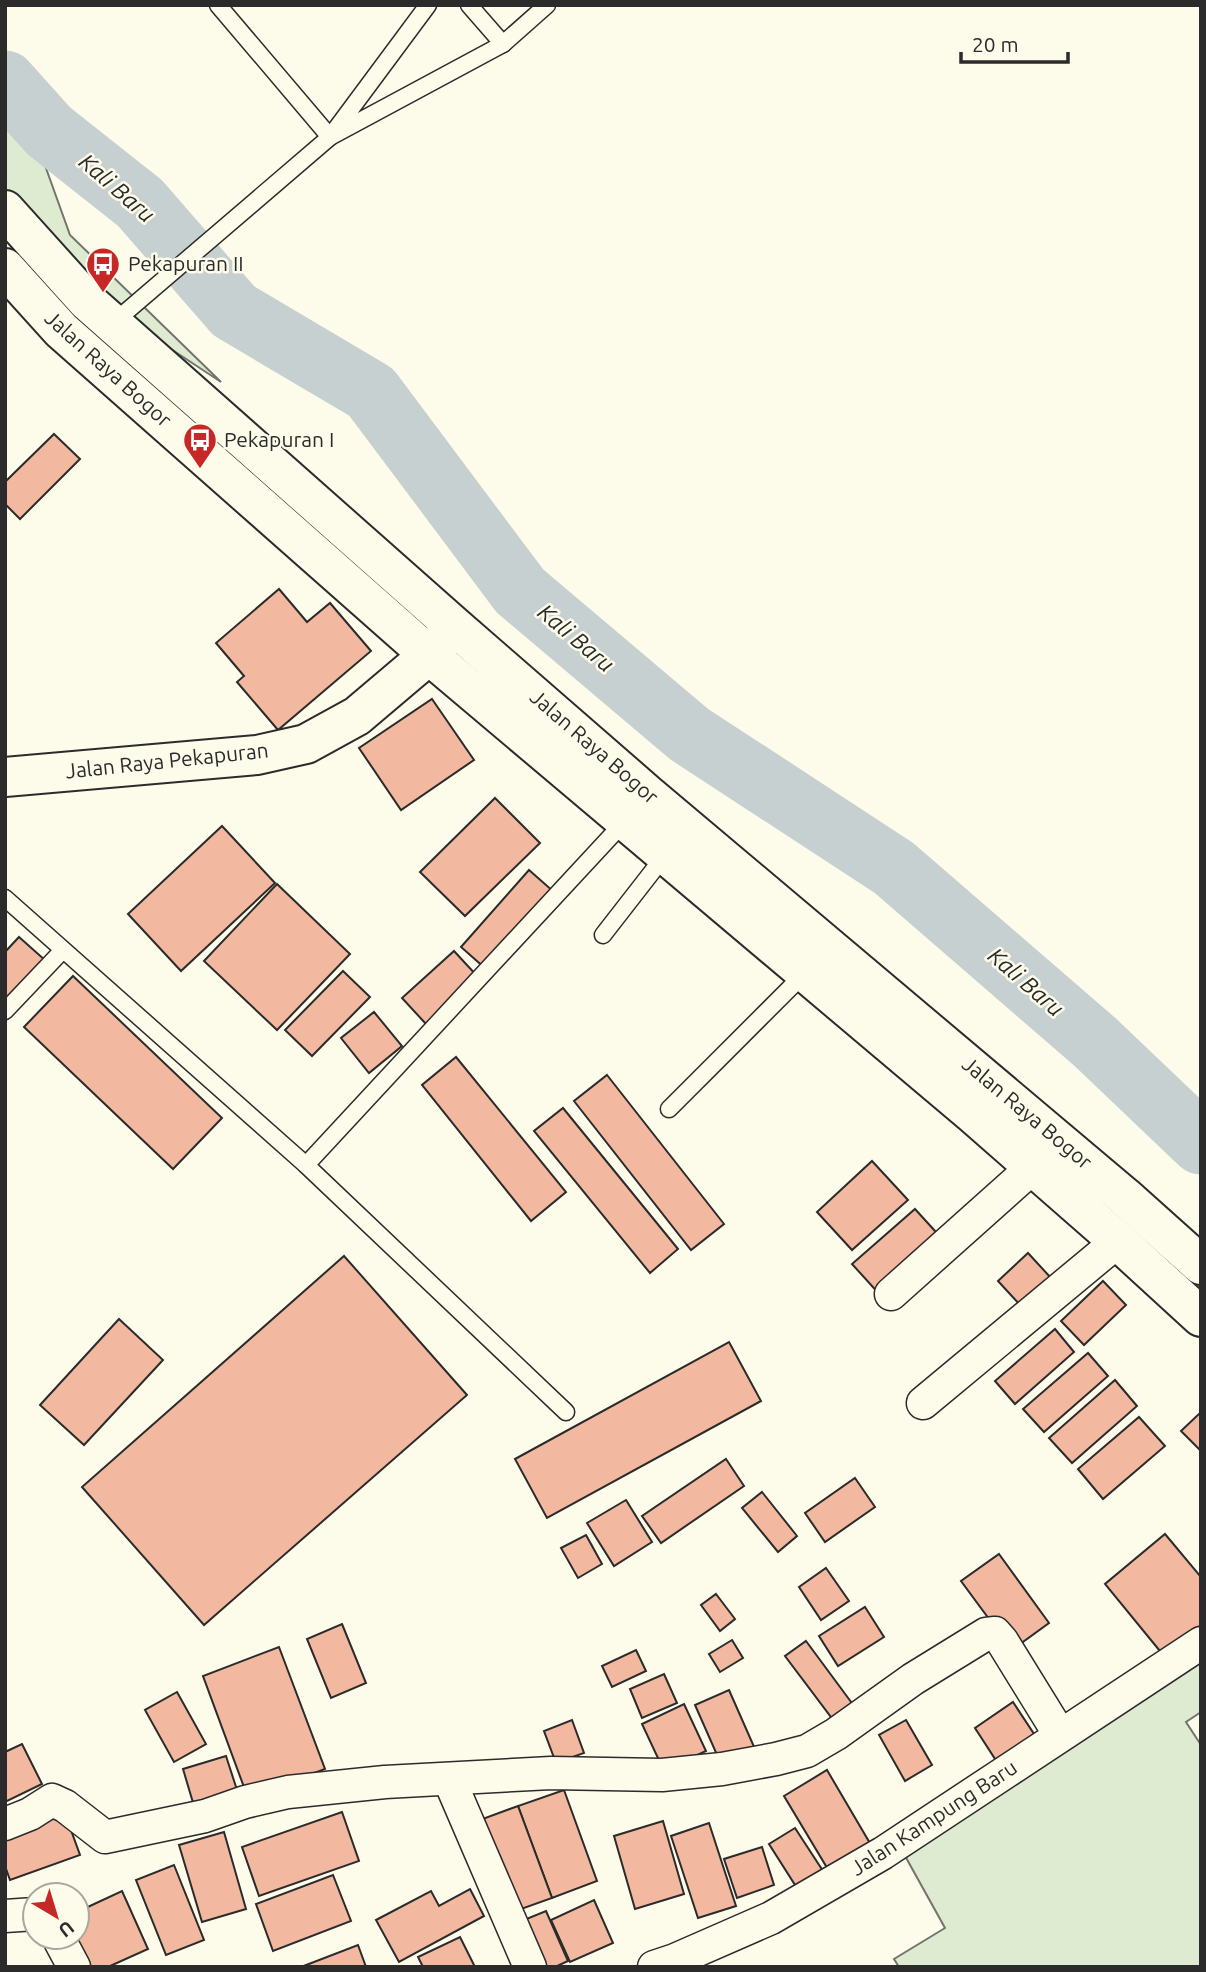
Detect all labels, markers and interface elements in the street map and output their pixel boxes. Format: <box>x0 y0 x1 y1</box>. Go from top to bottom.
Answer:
scale bar <box>961 21 1068 65</box>
text: 20 m <box>972 32 1019 56</box>
water label: Kali Baru <box>75 148 160 227</box>
bus stop icon: Pekapuran II <box>84 245 122 294</box>
place label: Pekapuran II <box>128 251 244 275</box>
street label: Jalan Raya Bogor <box>41 305 177 431</box>
bus stop icon: Pekapuran I <box>181 421 219 470</box>
place label: Pekapuran I <box>224 427 334 451</box>
water label: Kali Baru <box>533 599 619 676</box>
street label: Jalan Raya Bogor <box>526 684 664 808</box>
street label: Jalan Raya Pekapuran <box>64 737 270 783</box>
water label: Kali Baru <box>984 942 1069 1021</box>
street label: Jalan Raya Bogor <box>958 1051 1097 1173</box>
street label: Jalan Kampung Baru <box>846 1754 1021 1880</box>
north arrow <box>21 1881 91 1951</box>
text: U <box>54 1917 78 1942</box>

